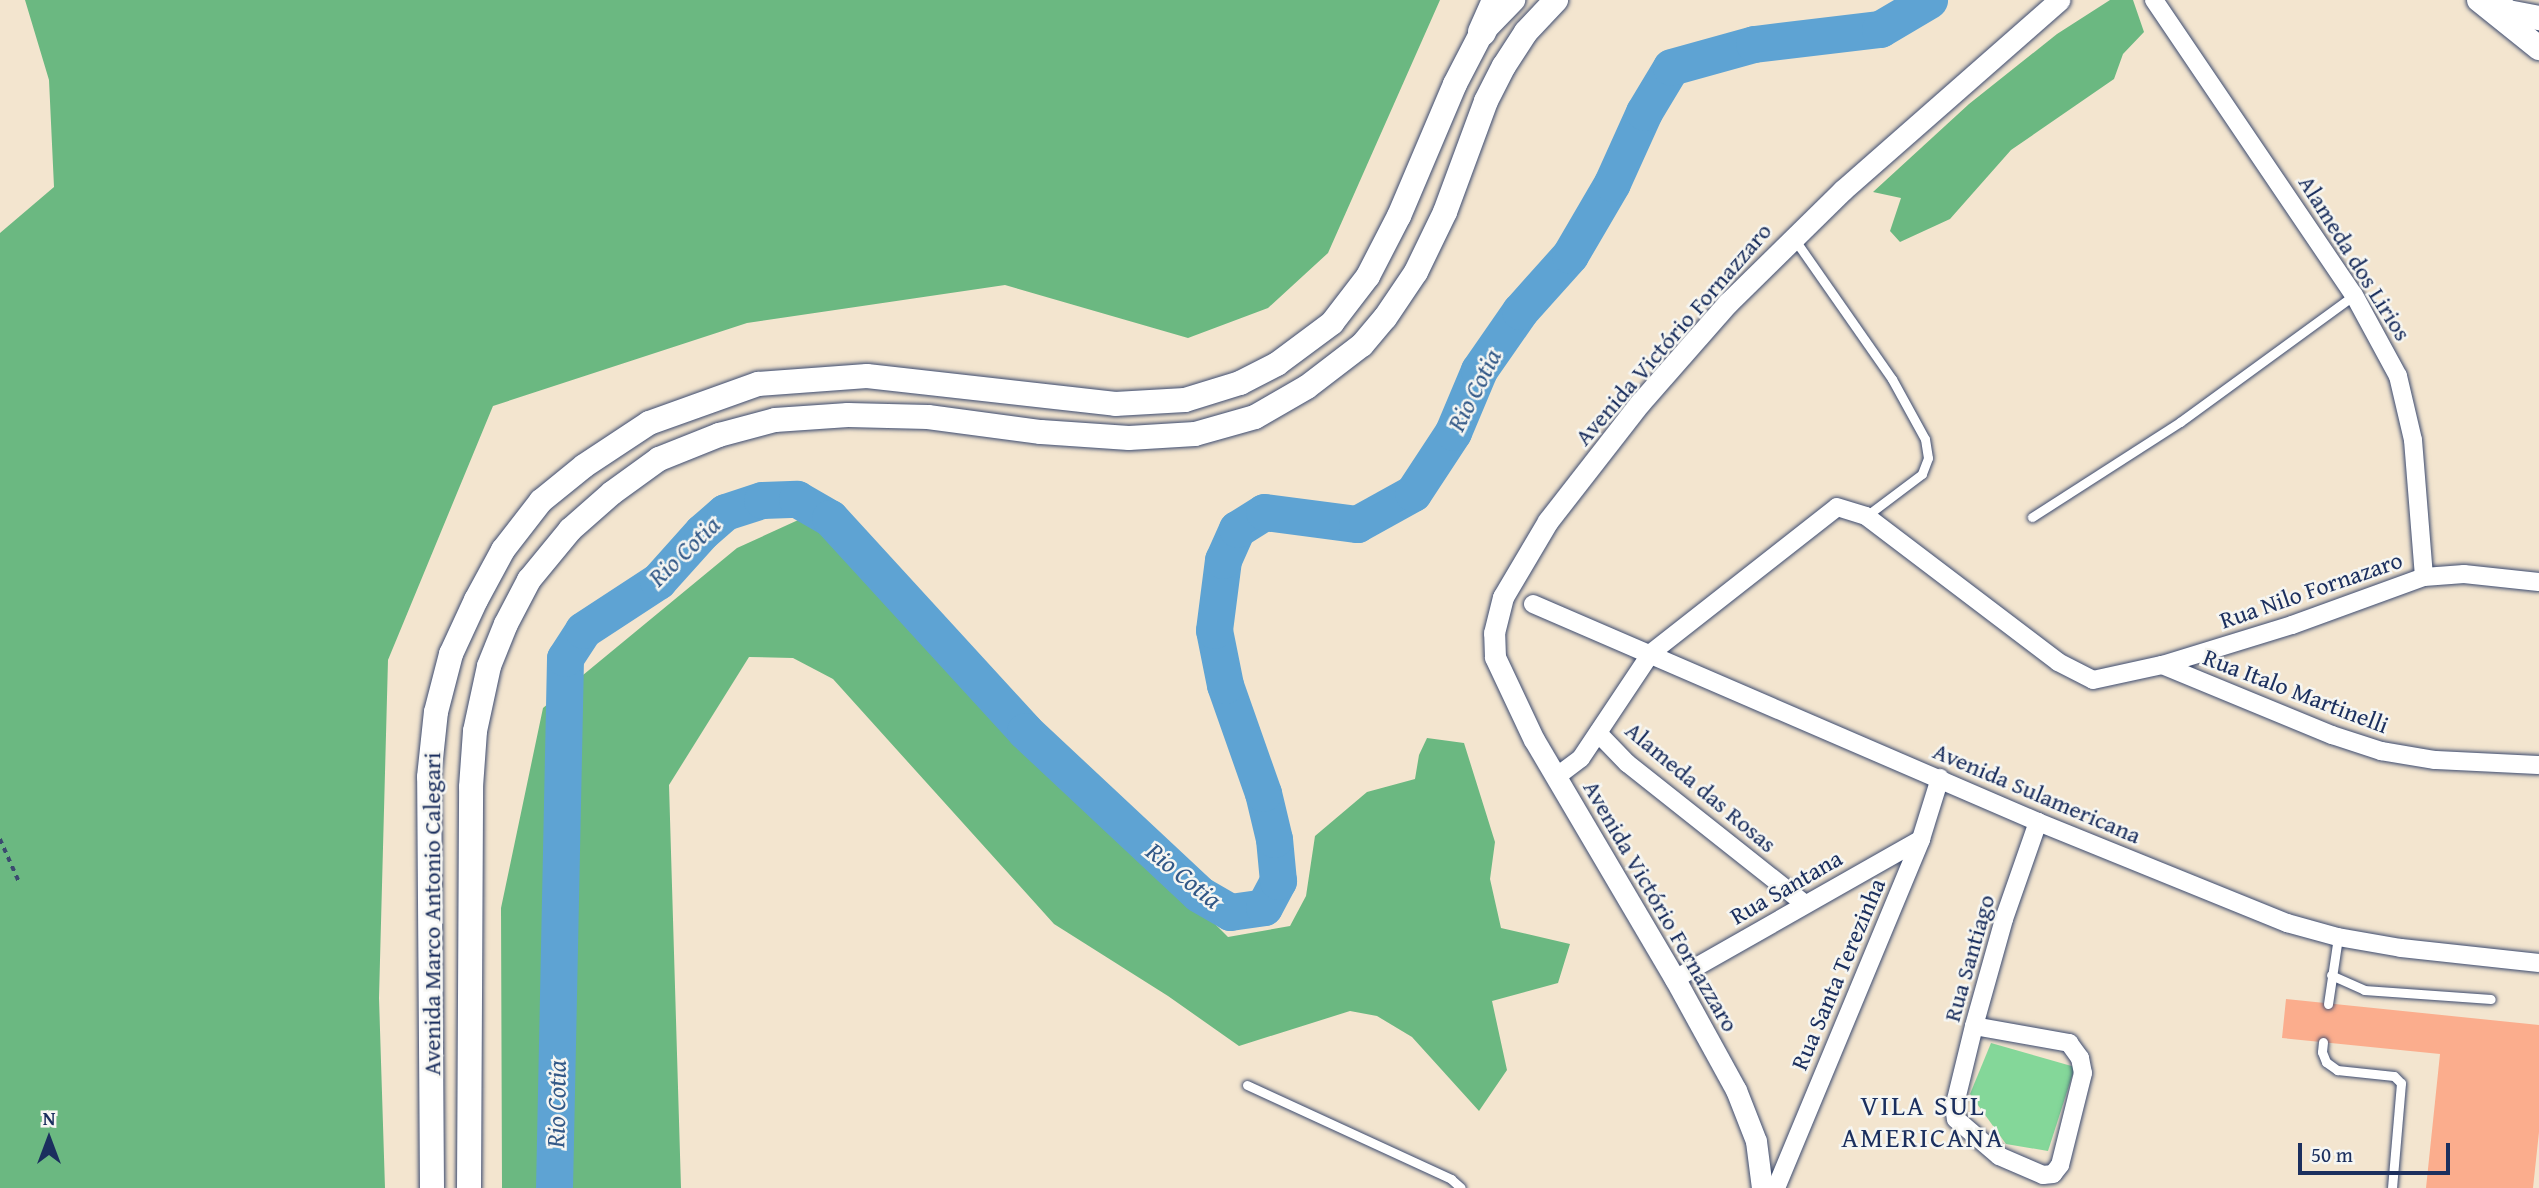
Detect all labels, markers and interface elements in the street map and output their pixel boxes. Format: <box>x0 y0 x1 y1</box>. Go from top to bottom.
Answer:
street label: Alameda dos Lirios <box>2293 170 2417 346</box>
street label: Avenida Victório Fornazzaro <box>1568 217 1778 451</box>
water label: Rio Cotia <box>1440 344 1508 436</box>
water label: Rio Cotia <box>642 509 726 593</box>
street label: Rua Nilo Fornazaro <box>2216 545 2406 635</box>
street label: Rua Italo Martinelli <box>2199 642 2393 740</box>
street label: Alameda das Rosas <box>1620 715 1782 859</box>
street label: Avenida Sulamericana <box>1929 736 2145 850</box>
street label: Avenida Marco Antonio Calegari <box>418 752 446 1076</box>
street label: Avenida Victório Fornazzaro <box>1577 775 1745 1037</box>
water label: Rio Cotia <box>1140 835 1228 915</box>
street label: Rua Santana <box>1725 843 1847 931</box>
street label: Rua Santa Terezinha <box>1785 874 1891 1074</box>
street label: Rua Santiago <box>1937 891 2001 1025</box>
water label: Rio Cotia <box>540 1060 572 1148</box>
district label: VILA SUL AMERICANA <box>1842 1088 2004 1154</box>
north arrow <box>14 1104 84 1174</box>
text: N <box>43 1104 55 1132</box>
scale bar <box>2301 1128 2453 1172</box>
text: 50 m <box>2311 1139 2353 1170</box>

